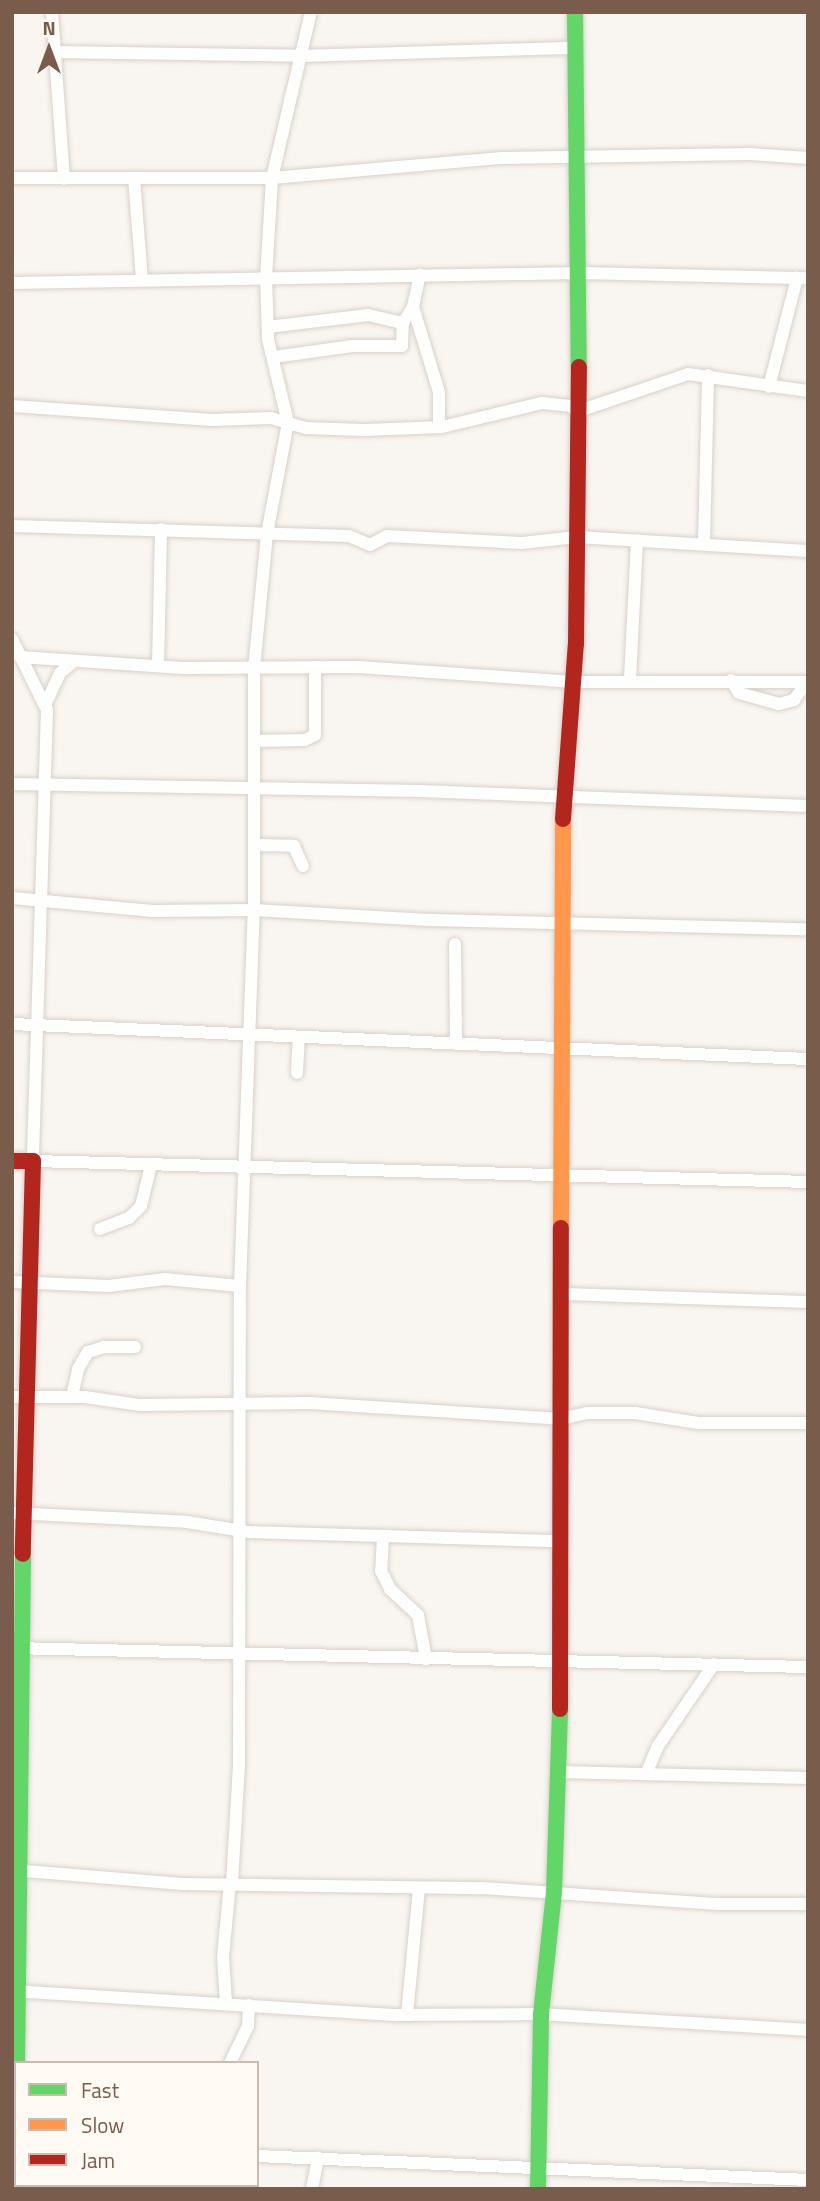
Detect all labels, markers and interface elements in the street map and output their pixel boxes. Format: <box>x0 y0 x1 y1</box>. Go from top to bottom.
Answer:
text: N <box>42 13 56 42</box>
north arrow <box>14 14 84 84</box>
legend <box>14 2061 259 2187</box>
text: Fast <box>81 2074 119 2106</box>
text: Slow <box>81 2109 124 2141</box>
text: Jam <box>81 2144 115 2176</box>

